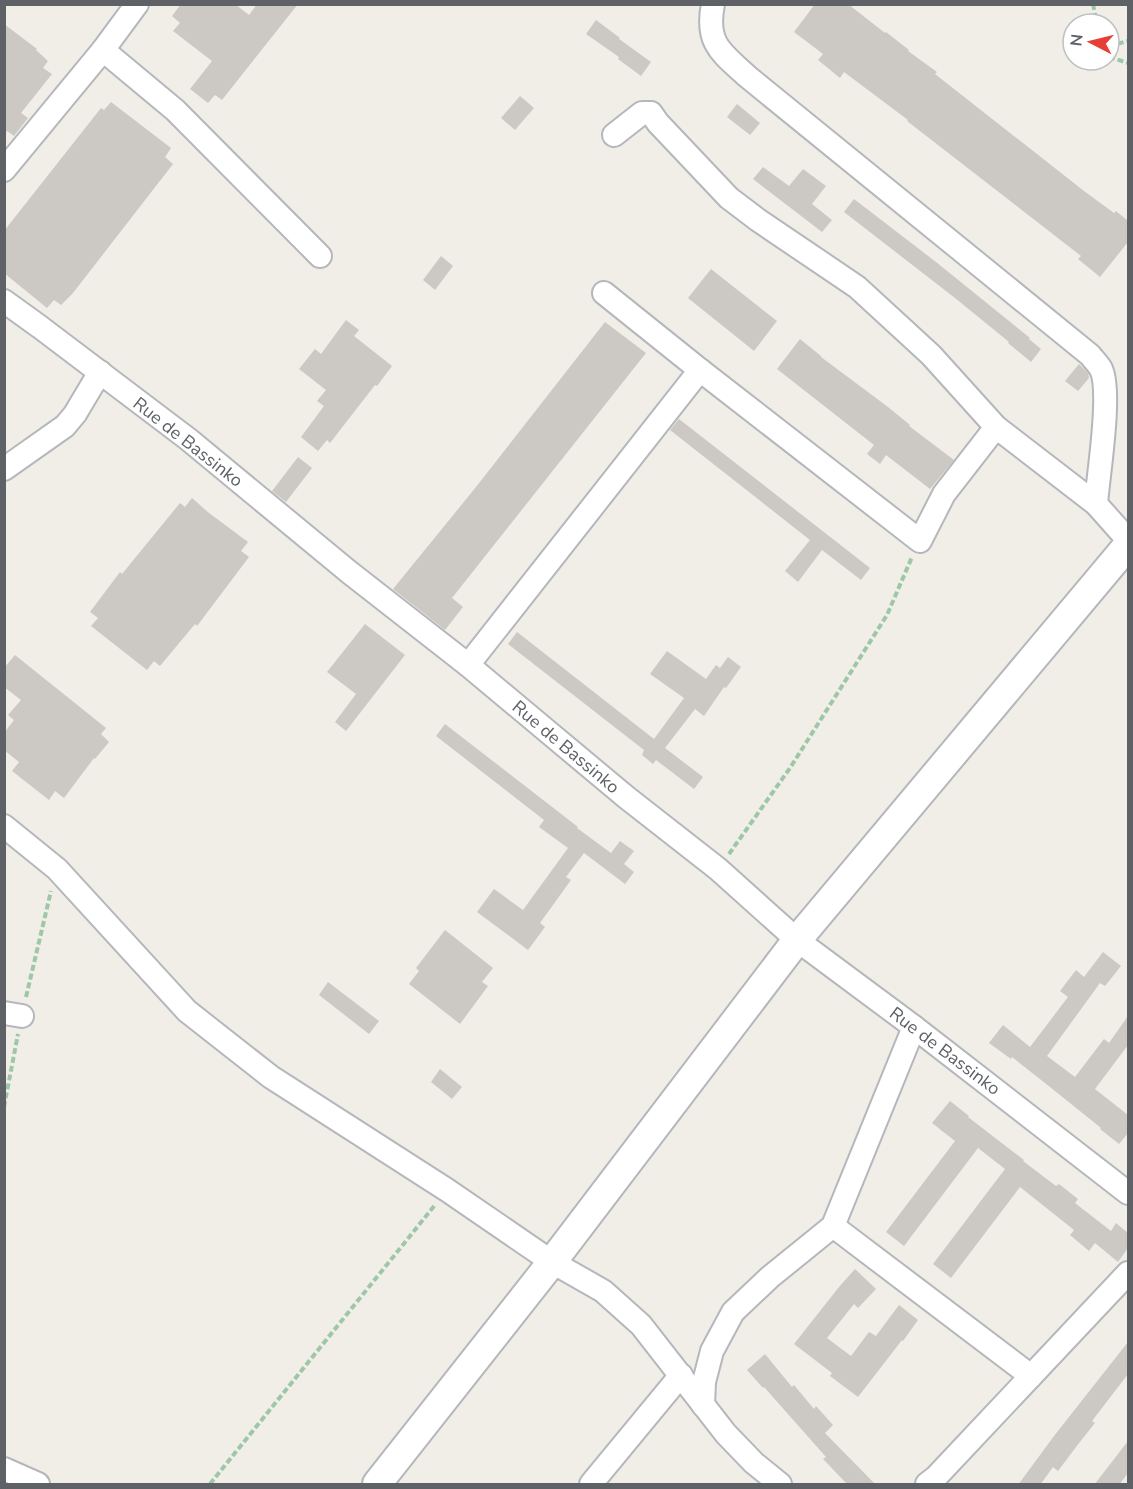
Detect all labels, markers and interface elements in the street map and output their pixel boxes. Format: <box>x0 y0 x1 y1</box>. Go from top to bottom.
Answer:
north arrow <box>1061 12 1121 72</box>
text: N <box>1065 33 1089 48</box>
street label: Rue de Bassinko <box>128 392 248 492</box>
street label: Rue de Bassinko <box>507 695 625 799</box>
street label: Rue de Bassinko <box>885 1001 1005 1101</box>

